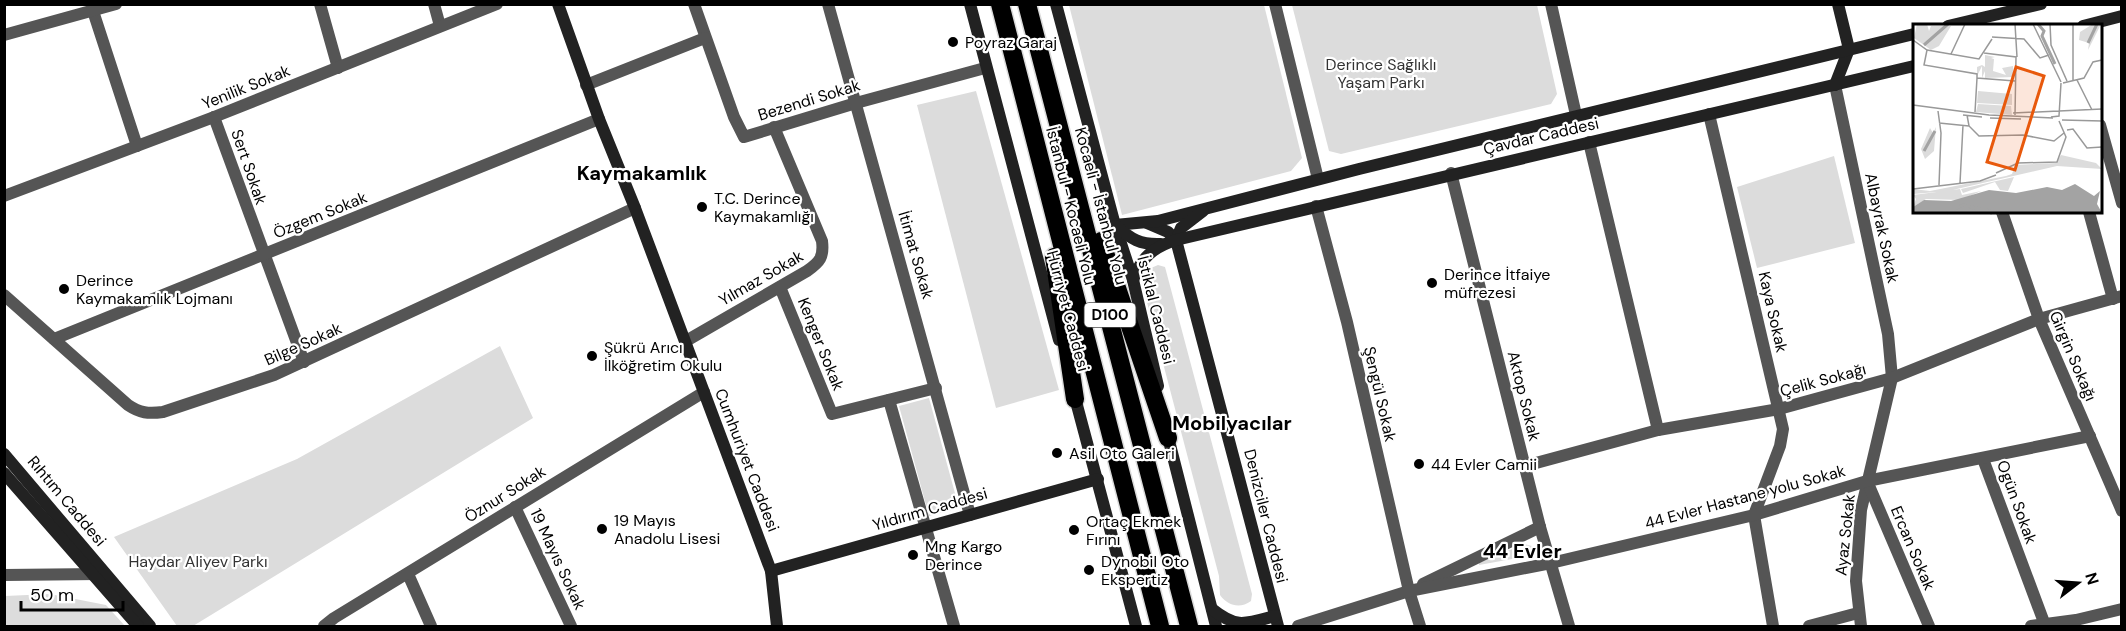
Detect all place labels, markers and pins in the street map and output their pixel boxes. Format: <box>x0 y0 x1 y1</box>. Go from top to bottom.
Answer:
place label: Poyraz Garaj <box>965 32 1057 53</box>
marker: Poyraz Garaj <box>946 35 960 49</box>
place label: T.C. Derince Kaymakamlığı <box>714 188 814 227</box>
marker: T.C. Derince Kaymakamlığı <box>695 200 709 214</box>
place label: Derince İtfaiye müfrezesi <box>1444 264 1550 303</box>
place label: Derince Kaymakamlık Lojmanı <box>76 270 233 309</box>
marker: Derince İtfaiye müfrezesi <box>1425 276 1439 290</box>
marker: Derince Kaymakamlık Lojmanı <box>57 282 71 296</box>
place label: Şükrü Arıcı İlköğretim Okulu <box>604 337 722 376</box>
marker: Şükrü Arıcı İlköğretim Okulu <box>585 349 599 363</box>
place label: Asil Oto Galeri <box>1069 443 1175 464</box>
marker: Asil Oto Galeri <box>1050 446 1064 460</box>
place label: 44 Evler Camii <box>1431 454 1537 475</box>
marker: 44 Evler Camii <box>1412 457 1426 471</box>
place label: 19 Mayıs Anadolu Lisesi <box>614 510 720 549</box>
place label: Ortaç Ekmek Fırını <box>1086 511 1181 550</box>
marker: 19 Mayıs Anadolu Lisesi <box>595 522 609 536</box>
marker: Ortaç Ekmek Fırını <box>1067 523 1081 537</box>
place label: Mng Kargo Derince <box>925 536 1002 575</box>
marker: Mng Kargo Derince <box>906 548 920 562</box>
place label: Dynobil Oto Ekspertiz <box>1101 551 1189 590</box>
marker: Dynobil Oto Ekspertiz <box>1082 563 1096 577</box>

